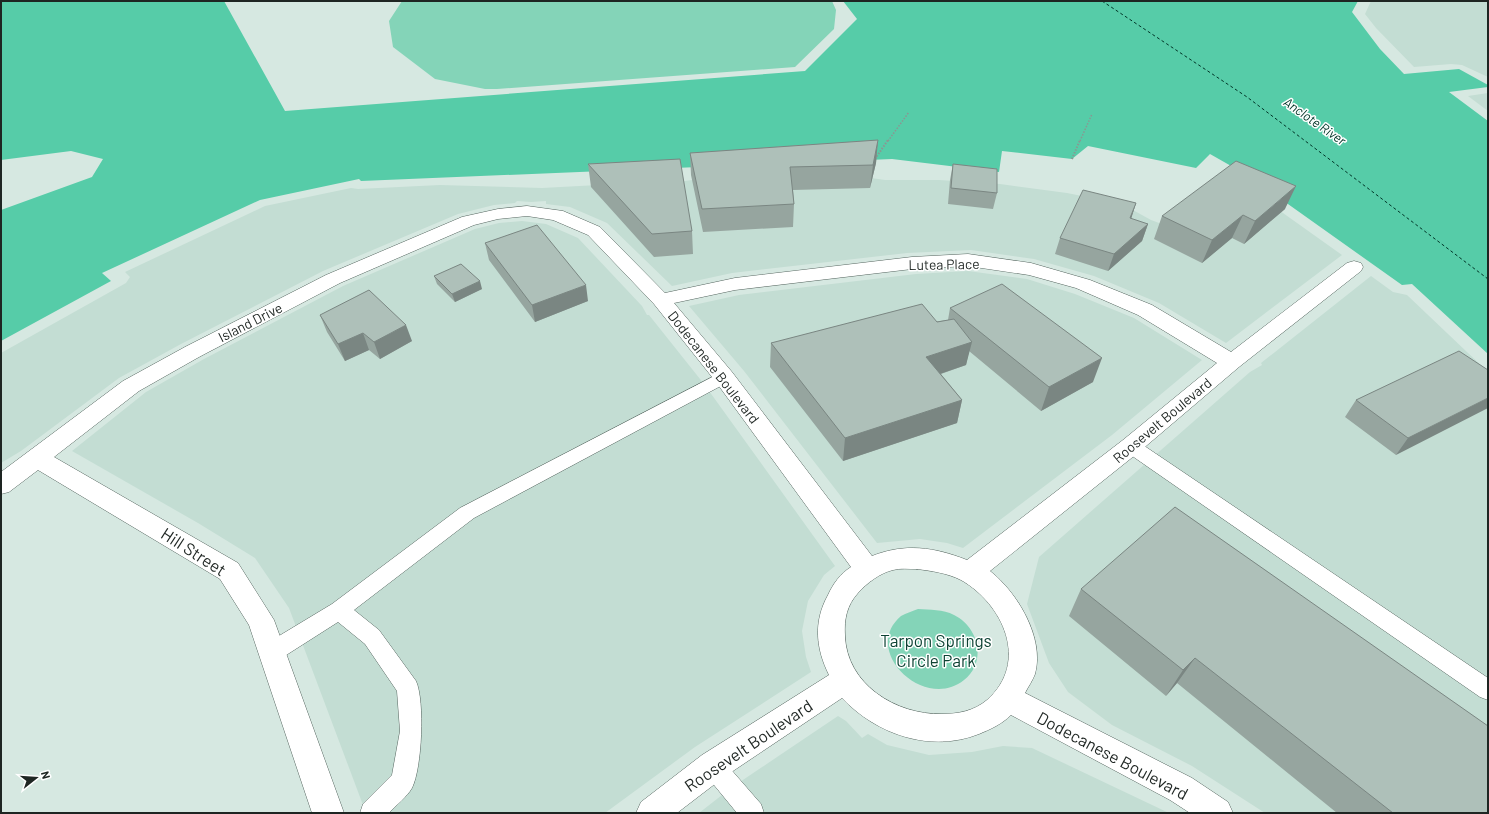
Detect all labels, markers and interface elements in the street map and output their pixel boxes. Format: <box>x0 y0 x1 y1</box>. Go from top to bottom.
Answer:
water label: Anclote River <box>1281 94 1350 149</box>
street label: Lutea Place <box>908 255 980 273</box>
street label: Island Drive <box>215 299 285 345</box>
street label: Dodecanese Boulevard <box>665 307 763 427</box>
street label: Roosevelt Boulevard <box>1109 374 1215 466</box>
street label: Hill Street <box>158 523 230 579</box>
park label: Tarpon Springs Circle Park <box>880 630 992 670</box>
street label: Roosevelt Boulevard <box>680 695 816 795</box>
street label: Dodecanese Boulevard <box>1034 707 1192 803</box>
north arrow <box>16 758 56 798</box>
text: N <box>39 770 53 780</box>

